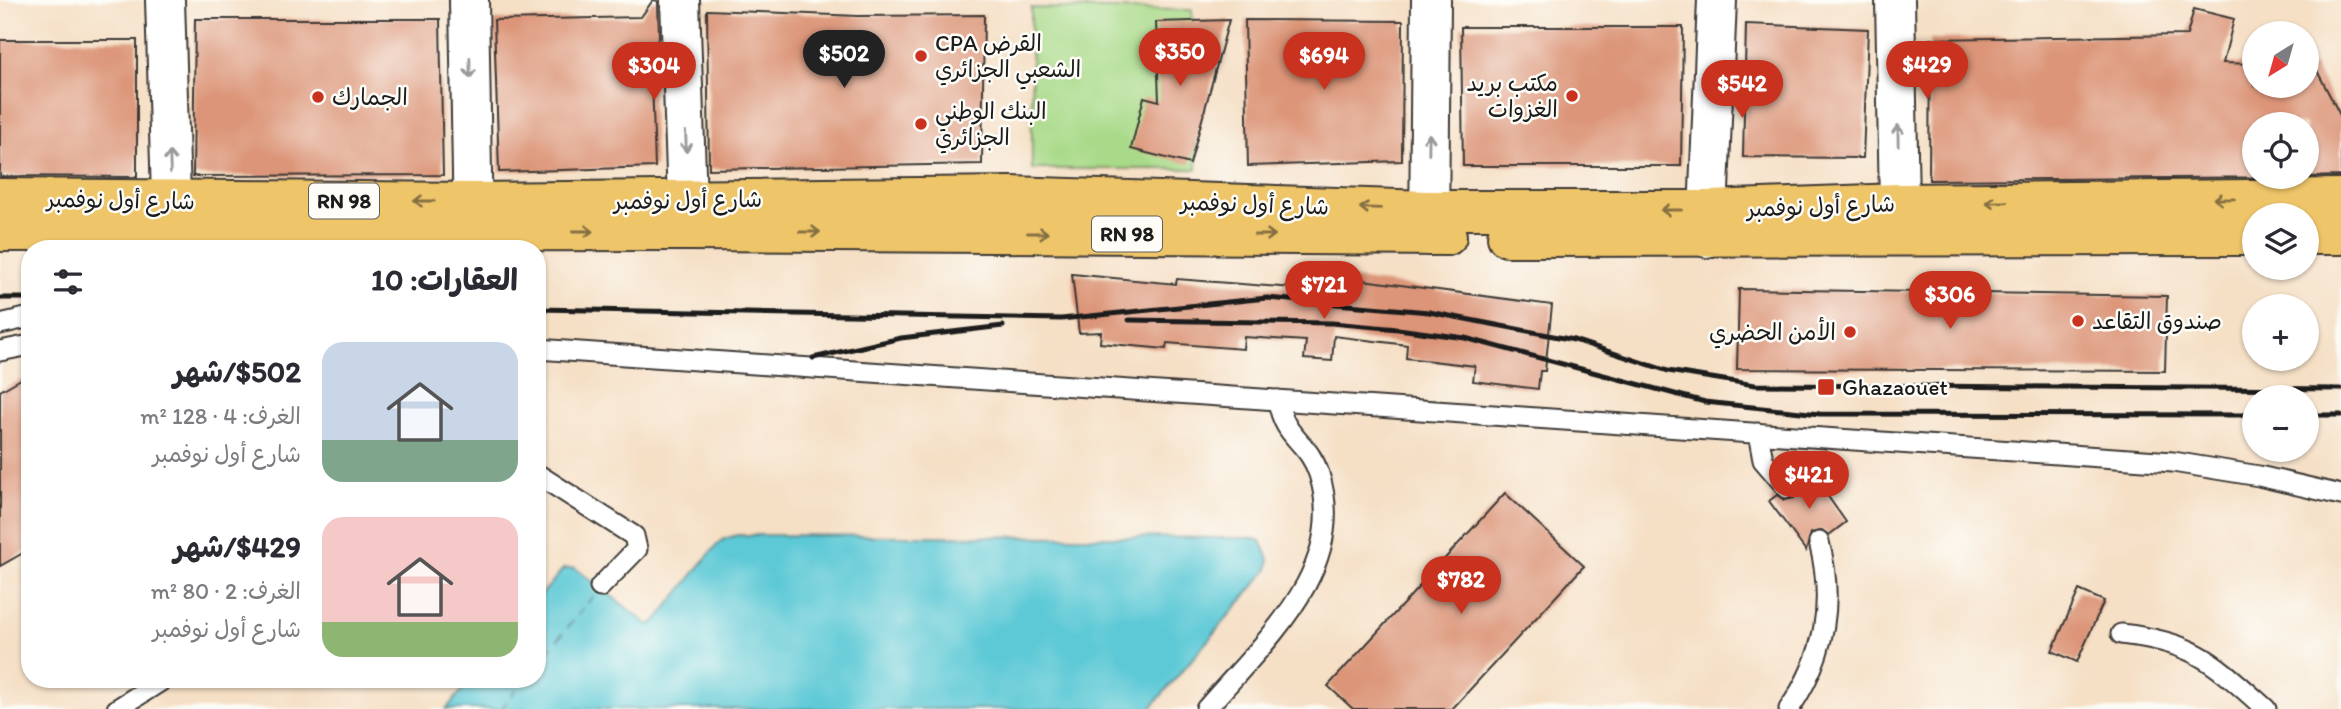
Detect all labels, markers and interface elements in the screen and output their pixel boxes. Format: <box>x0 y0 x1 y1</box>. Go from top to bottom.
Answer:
north arrow <box>2242 21 2319 98</box>
map controls <box>2242 21 2319 462</box>
pin: $350 <box>1139 28 1221 88</box>
place label: CPA القرض الشعبي الجزائري <box>935 29 1081 90</box>
pin: $502 <box>803 31 885 90</box>
pin: $694 <box>1283 32 1365 92</box>
text: $350 <box>1155 37 1205 65</box>
text: $502 <box>819 39 869 67</box>
text: $694 <box>1299 41 1349 69</box>
pin: $304 <box>613 42 695 102</box>
pin: $429 <box>1886 42 1968 101</box>
marker: CPA القرض الشعبي الجزائري <box>913 48 929 64</box>
text: $429 <box>1902 50 1952 78</box>
text: $304 <box>628 51 680 79</box>
one-way arrow <box>463 56 477 79</box>
pin: $542 <box>1701 60 1783 120</box>
place label: مكتب بريد الغزوات <box>1466 69 1558 123</box>
text: $542 <box>1717 69 1767 97</box>
place label: الجمارك <box>332 83 408 111</box>
marker: مكتب بريد الغزوات <box>1564 88 1580 104</box>
marker: الجمارك <box>310 89 326 105</box>
place label: البنك الوطني الجزائري <box>935 97 1047 154</box>
button: locate <box>2242 112 2319 189</box>
marker: البنك الوطني الجزائري <box>913 116 929 132</box>
one-way arrow <box>1891 124 1905 147</box>
one-way arrow <box>679 130 692 153</box>
one-way arrow <box>1422 132 1436 155</box>
one-way arrow <box>163 151 176 174</box>
road number: RN 98 <box>309 184 379 218</box>
street label: شارع أول نوفمبر <box>45 185 195 217</box>
street label: شارع أول نوفمبر <box>612 185 762 217</box>
street label: شارع أول نوفمبر <box>1178 187 1330 223</box>
street label: شارع أول نوفمبر <box>1744 189 1896 225</box>
one-way arrow <box>2213 192 2236 206</box>
one-way arrow <box>413 195 436 208</box>
one-way arrow <box>1985 195 2008 209</box>
one-way arrow <box>1359 202 1382 215</box>
one-way arrow <box>1660 203 1683 217</box>
button: layers <box>2242 203 2319 280</box>
road number: RN 98 <box>1092 216 1162 252</box>
one-way arrow <box>571 224 594 237</box>
one-way arrow <box>798 225 821 238</box>
one-way arrow <box>1026 226 1049 240</box>
one-way arrow <box>1253 228 1276 242</box>
text: العقارات: 10 <box>371 261 518 298</box>
pin: $721 <box>1283 262 1365 321</box>
icon: filters <box>49 263 87 301</box>
text: $721 <box>1301 270 1347 298</box>
pin: $306 <box>1909 272 1991 331</box>
text: $306 <box>1925 280 1975 308</box>
button: + <box>2242 294 2319 371</box>
place label: صندوق التقاعد <box>2092 307 2222 335</box>
marker: صندوق التقاعد <box>2070 313 2086 329</box>
place label: الأمن الحضري <box>1709 316 1836 349</box>
marker: الأمن الحضري <box>1842 324 1858 340</box>
text: $502/شهر <box>173 353 301 390</box>
icon: home <box>378 370 462 454</box>
place label: Ghazaouet <box>1842 373 1948 401</box>
marker: Ghazaouet <box>1816 377 1836 397</box>
button: − <box>2242 385 2319 462</box>
text: الغرف: 4 · 128 m² <box>140 402 301 430</box>
text: شارع أول نوفمبر <box>153 440 301 468</box>
pin: $421 <box>1768 452 1850 511</box>
text: $421 <box>1785 460 1833 488</box>
text: $429/شهر <box>174 528 301 565</box>
icon: home <box>378 545 462 629</box>
pin: $782 <box>1420 556 1502 616</box>
text: $782 <box>1437 565 1485 593</box>
text: الغرف: 2 · 80 m² <box>151 577 301 605</box>
text: شارع أول نوفمبر <box>153 615 301 643</box>

